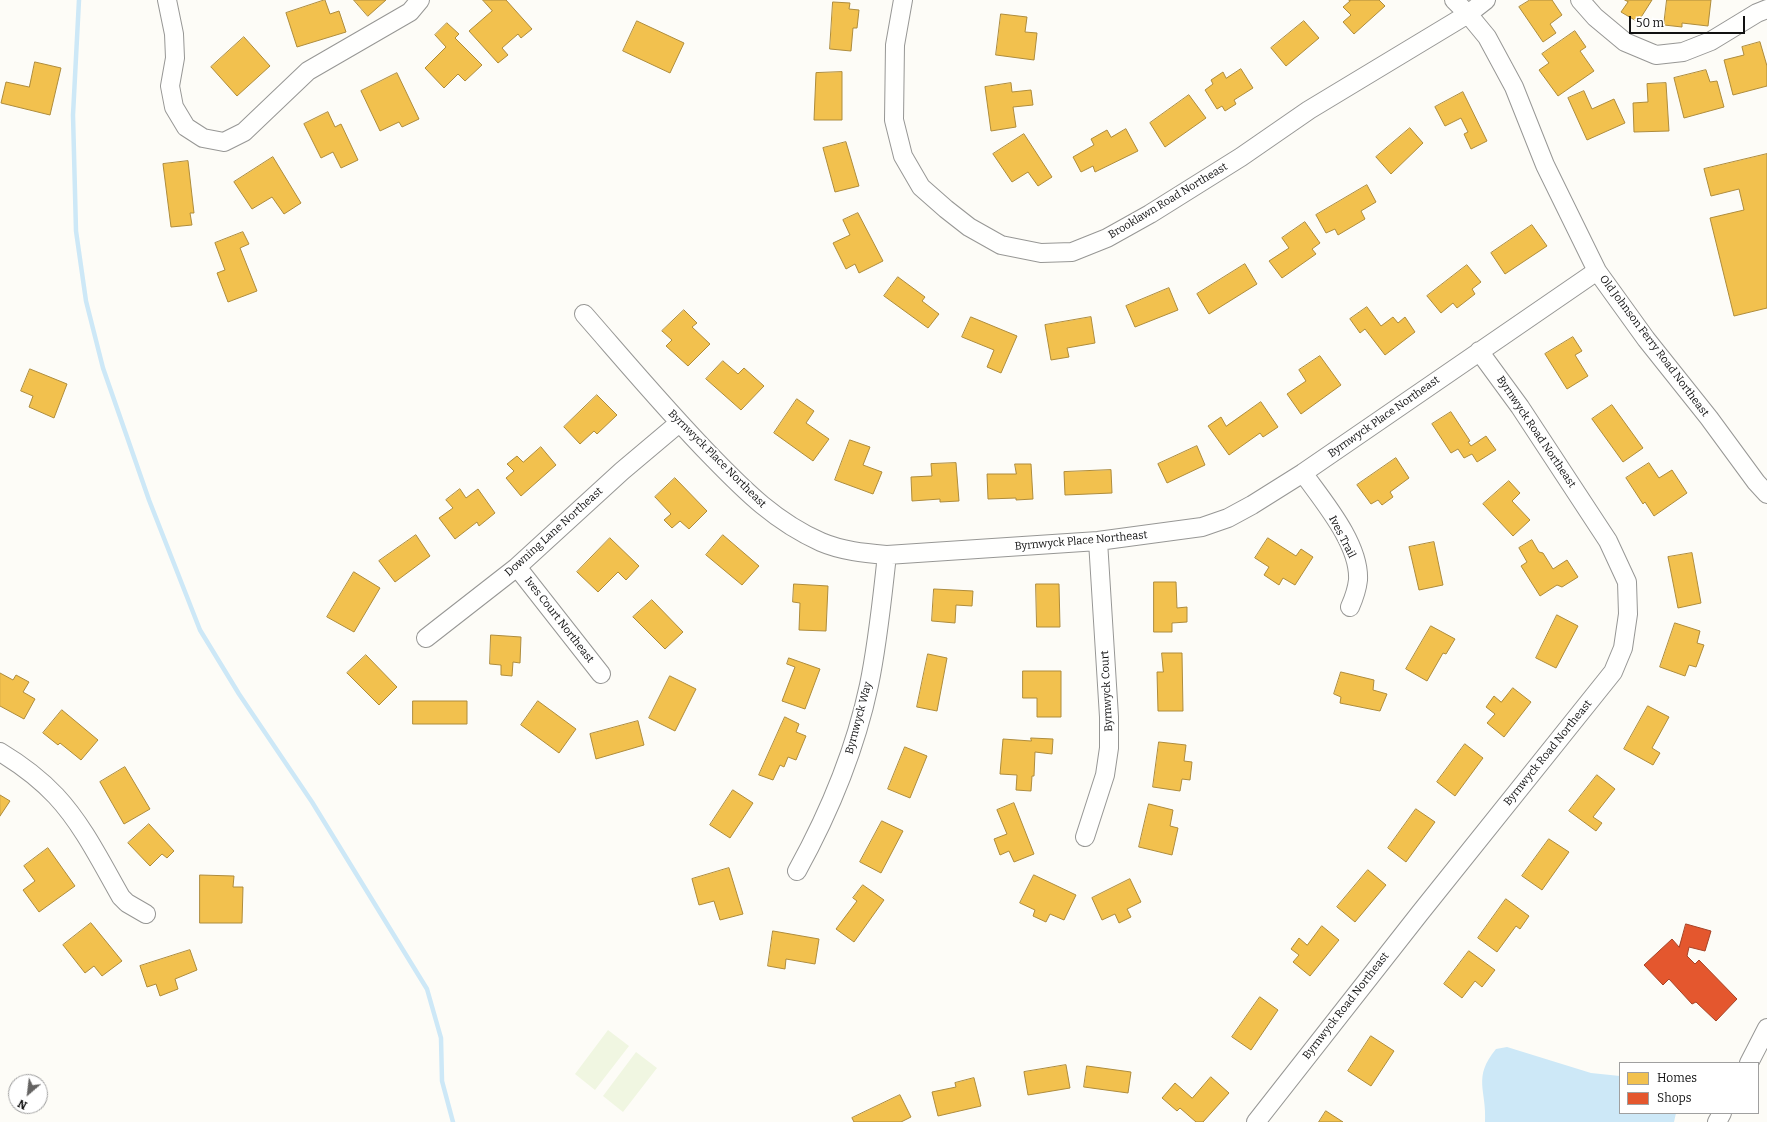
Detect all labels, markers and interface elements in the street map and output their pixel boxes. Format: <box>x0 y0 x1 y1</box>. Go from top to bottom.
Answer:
scale bar <box>1631 8 1747 34</box>
text: 50 m <box>1636 16 1664 30</box>
street label: Brooklawn Road Northeast <box>1106 160 1230 242</box>
street label: Old Johnson Ferry Road Northeast <box>1596 273 1712 419</box>
street label: Byrnwyck Place Northeast <box>1326 373 1442 461</box>
street label: Byrnwyck Road Northeast <box>1494 374 1578 490</box>
street label: Byrnwyck Place Northeast <box>665 407 769 511</box>
street label: Downing Lane Northeast <box>502 485 606 579</box>
street label: Ives Trail <box>1326 514 1358 560</box>
street label: Byrnwyck Place Northeast <box>1014 529 1148 553</box>
street label: Ives Court Northeast <box>521 574 597 666</box>
street label: Byrnwyck Court <box>1098 650 1116 732</box>
street label: Byrnwyck Way <box>843 680 875 756</box>
street label: Byrnwyck Road Northeast <box>1501 697 1595 809</box>
street label: Byrnwyck Road Northeast <box>1300 950 1392 1062</box>
legend <box>1619 1062 1759 1114</box>
text: Homes <box>1657 1071 1697 1085</box>
north arrow <box>8 1074 48 1114</box>
text: Shops <box>1657 1091 1691 1105</box>
text: N <box>16 1096 29 1112</box>

